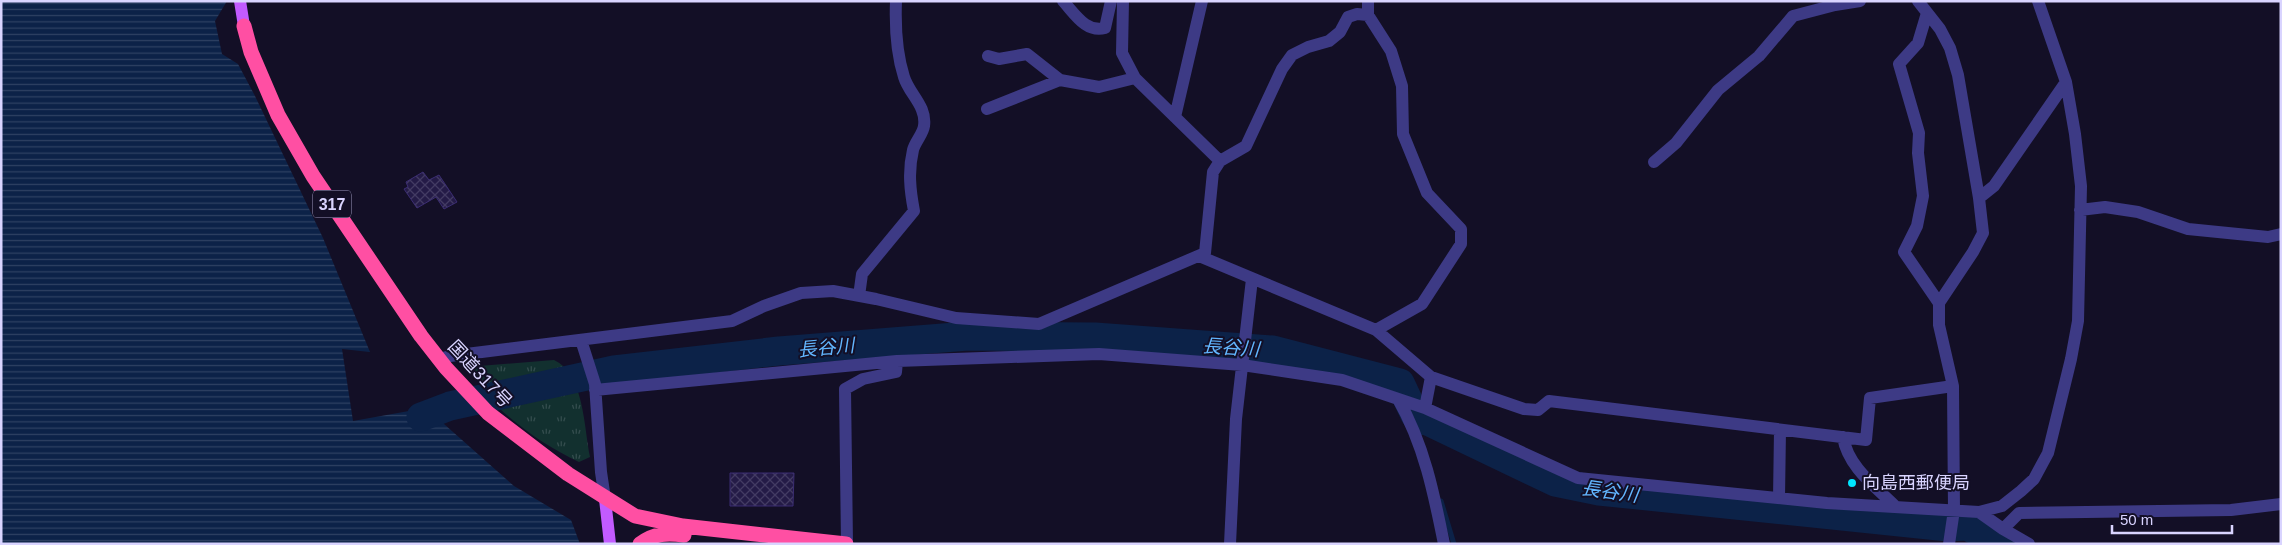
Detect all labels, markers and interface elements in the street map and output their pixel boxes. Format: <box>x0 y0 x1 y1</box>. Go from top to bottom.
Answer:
road number: 317 <box>313 190 351 218</box>
water label: 長谷川 <box>797 334 857 360</box>
water label: 長谷川 <box>1202 335 1262 360</box>
street label: 国道317号 <box>444 336 516 412</box>
place label: 向島西郵便局 <box>1862 473 1970 493</box>
water label: 長谷川 <box>1580 477 1642 506</box>
marker: 向島西郵便局 <box>1846 477 1858 489</box>
scale bar <box>2112 502 2232 534</box>
text: 50 m <box>2120 511 2153 528</box>

